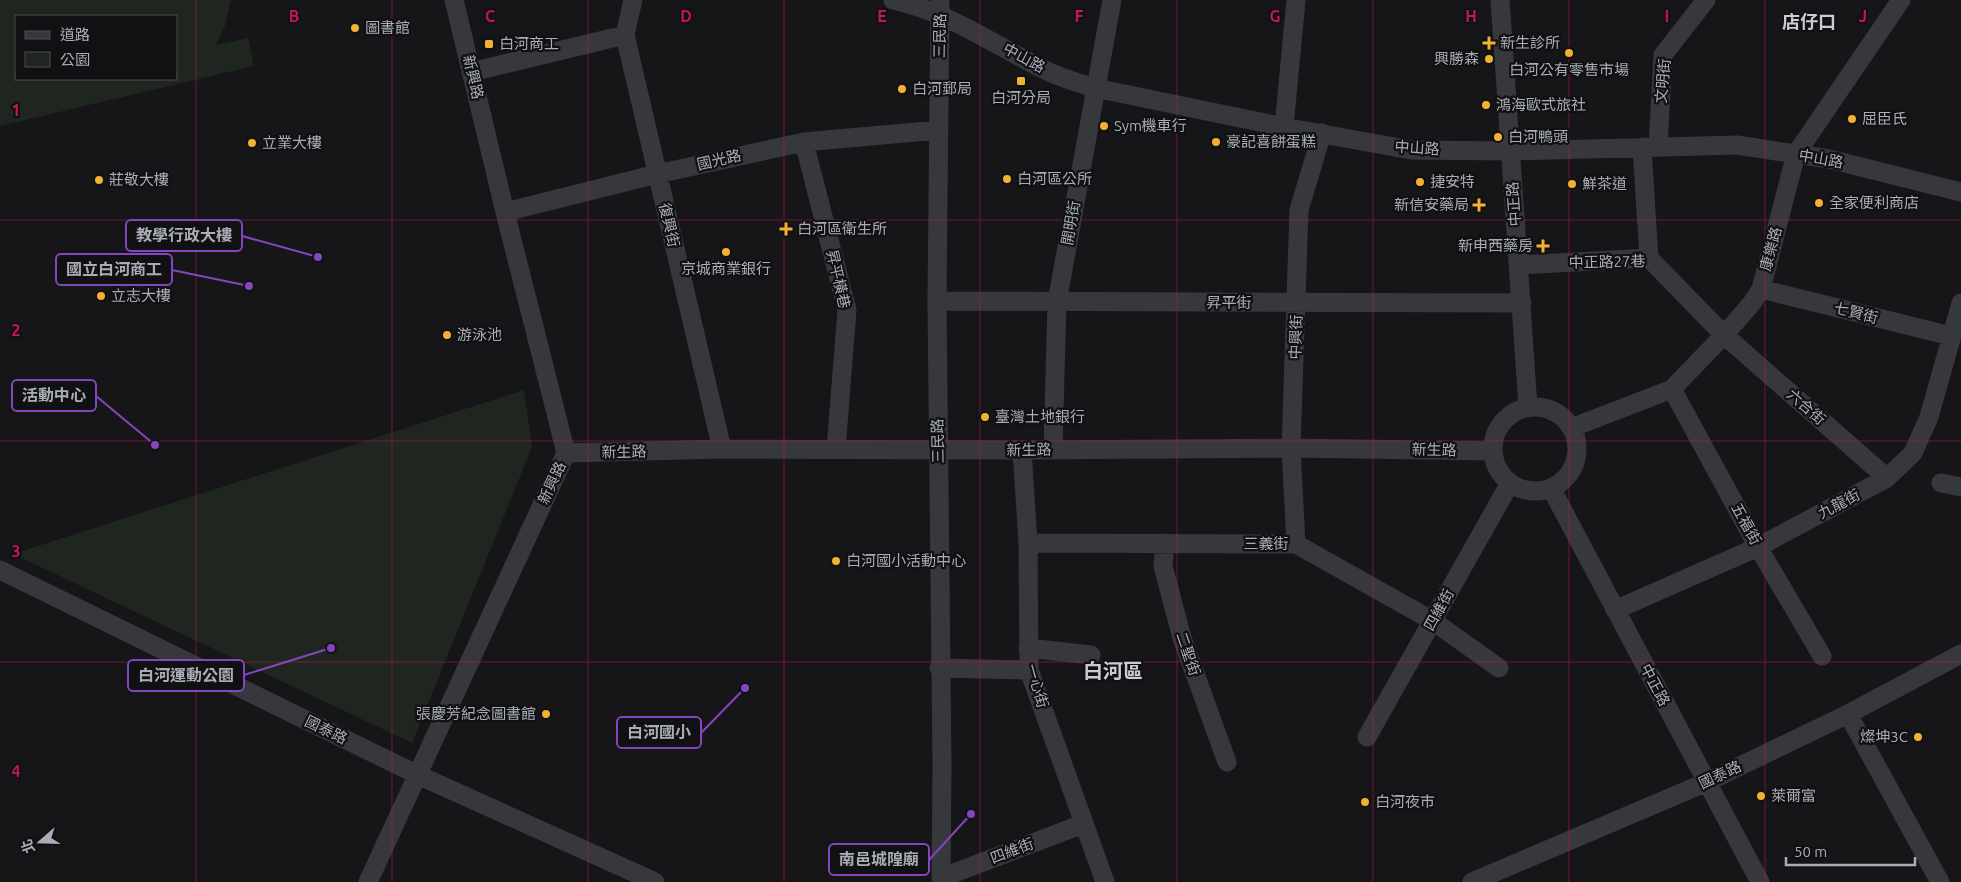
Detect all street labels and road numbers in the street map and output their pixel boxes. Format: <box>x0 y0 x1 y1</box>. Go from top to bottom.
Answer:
street label: 三民路 <box>931 13 948 59</box>
street label: 中山路 <box>1000 39 1048 76</box>
street label: 新興路 <box>460 53 487 101</box>
street label: 文明街 <box>1652 58 1673 104</box>
street label: 中山路 <box>1394 137 1440 158</box>
street label: 國光路 <box>695 146 743 173</box>
street label: 中山路 <box>1797 146 1845 171</box>
street label: 中正路 <box>1503 181 1524 227</box>
street label: 開明街 <box>1058 199 1083 247</box>
street label: 復興街 <box>656 201 683 249</box>
street label: 康樂路 <box>1756 225 1785 273</box>
street label: 昇平橫巷 <box>823 248 854 310</box>
street label: 中正路27巷 <box>1568 252 1646 271</box>
street label: 昇平街 <box>1206 294 1252 311</box>
street label: 七賢街 <box>1832 299 1880 326</box>
street label: 中興街 <box>1286 314 1305 360</box>
street label: 六合街 <box>1784 385 1829 428</box>
street label: 三民路 <box>929 418 946 464</box>
street label: 新生路 <box>1006 441 1052 458</box>
street label: 新生路 <box>1411 441 1457 458</box>
street label: 新生路 <box>601 443 647 460</box>
street label: 新興路 <box>534 459 569 507</box>
street label: 九龍街 <box>1815 485 1863 522</box>
street label: 五福街 <box>1728 500 1765 548</box>
street label: 三義街 <box>1243 535 1289 552</box>
street label: 四維街 <box>1420 586 1457 634</box>
street label: 二聖街 <box>1173 630 1204 678</box>
street label: 中正路 <box>1637 661 1674 709</box>
street label: 一心街 <box>1023 662 1052 710</box>
street label: 國泰路 <box>302 712 350 747</box>
street label: 國泰路 <box>1696 757 1744 792</box>
street label: 四維街 <box>988 835 1036 867</box>

